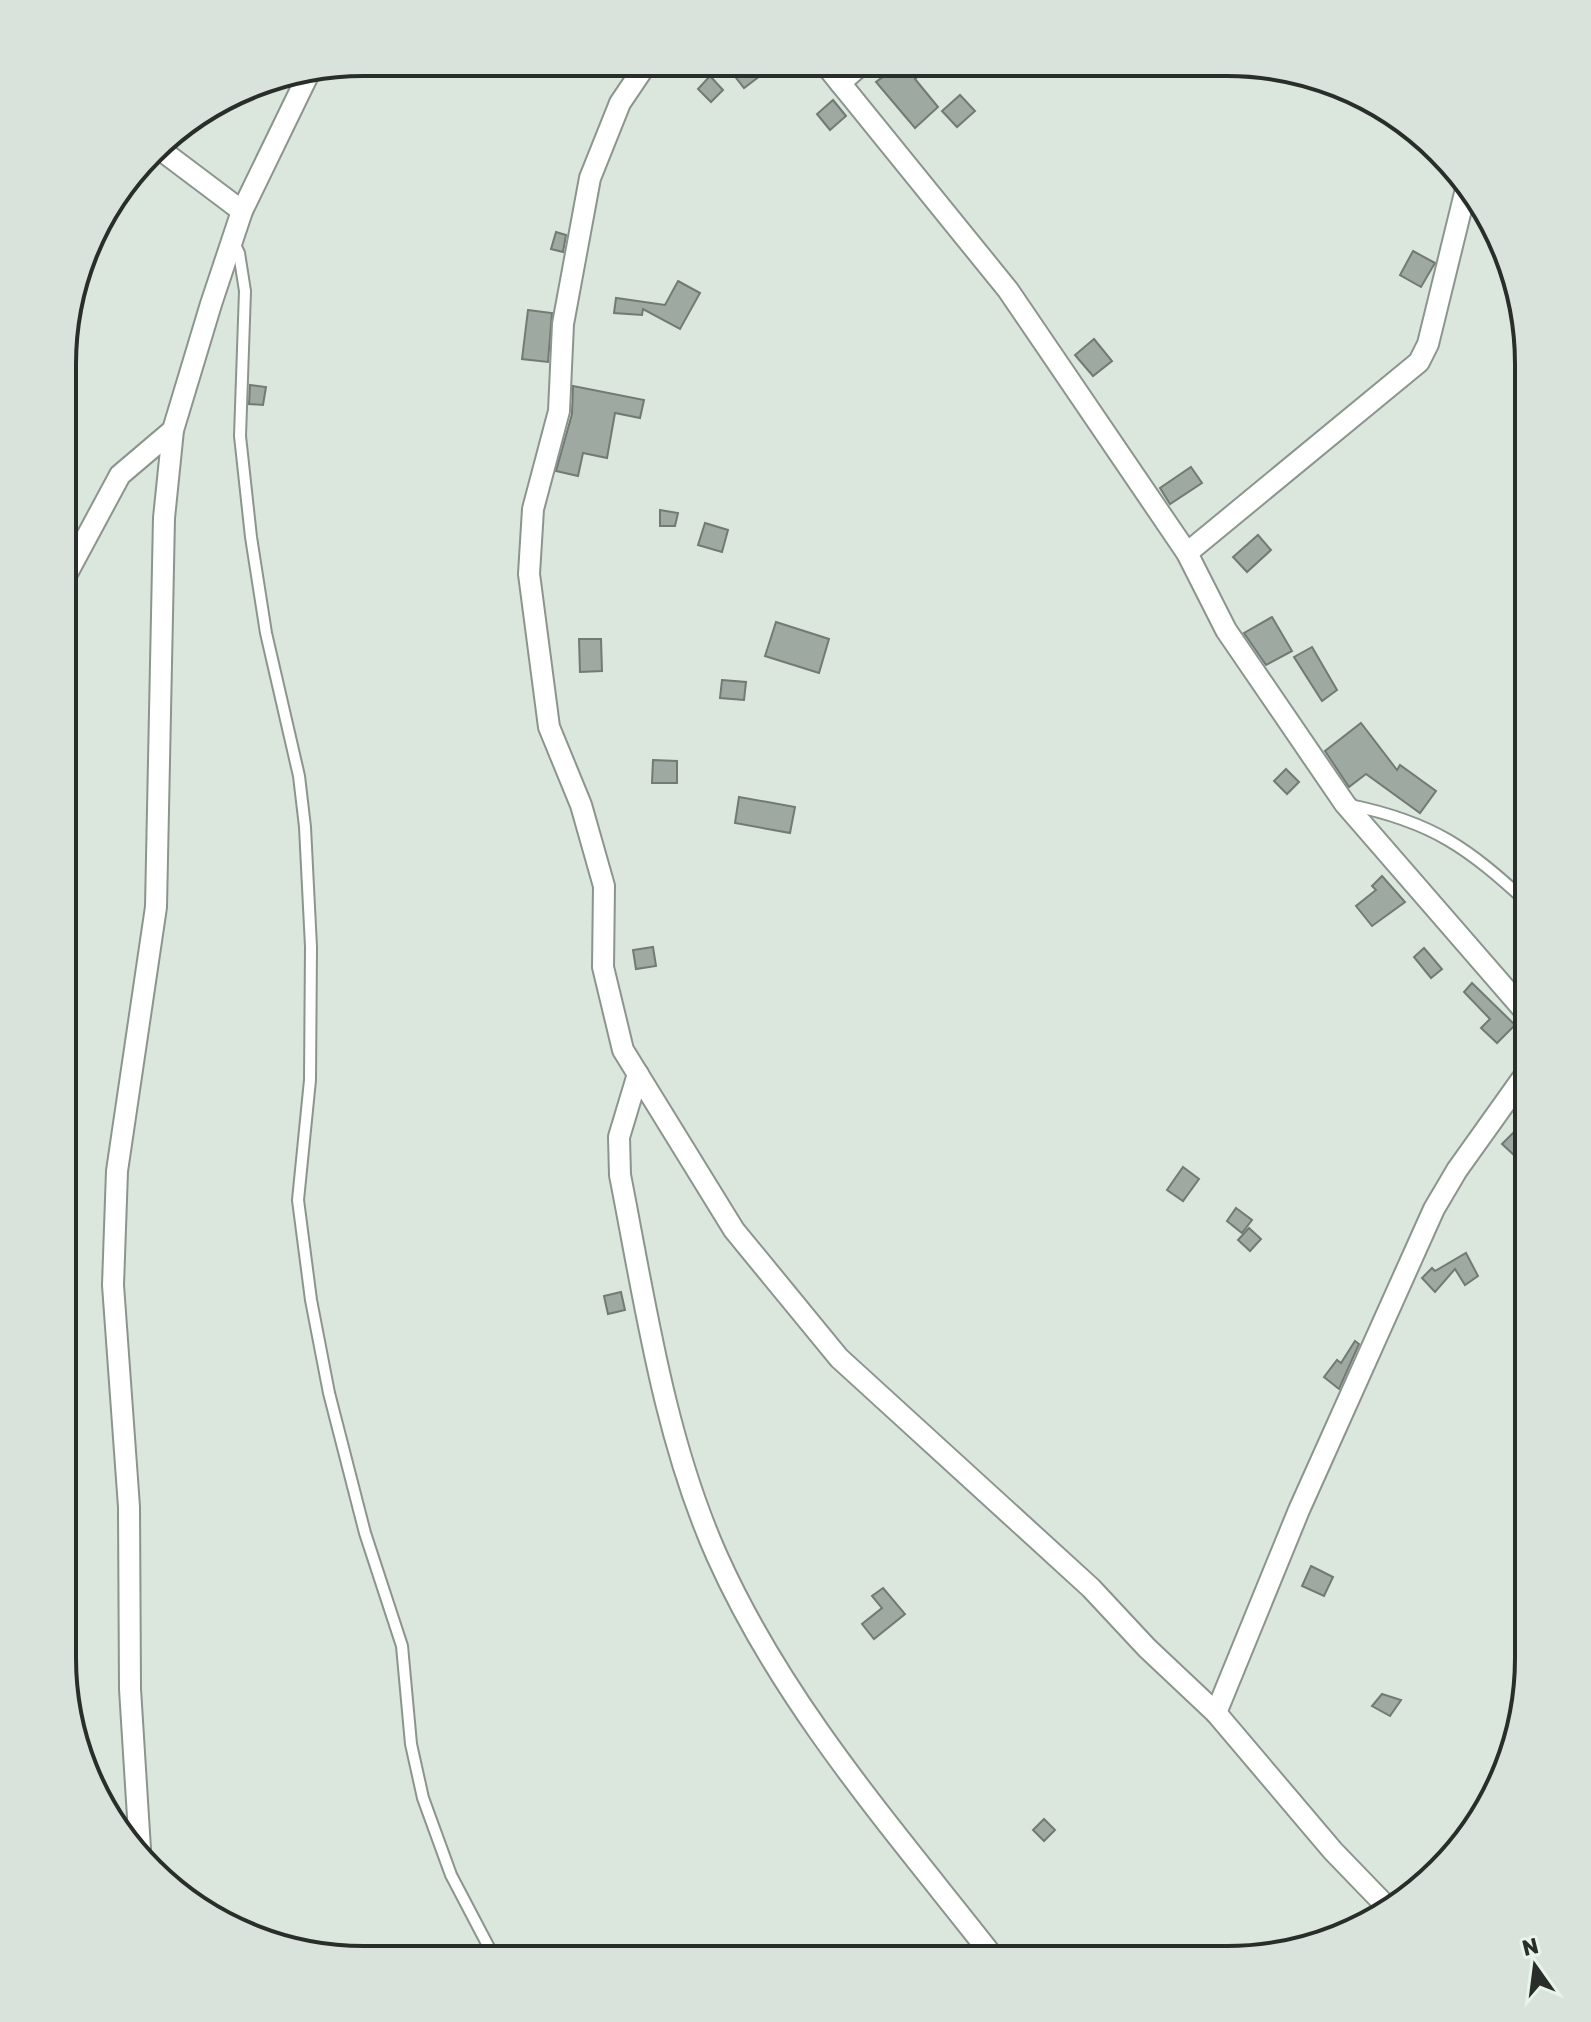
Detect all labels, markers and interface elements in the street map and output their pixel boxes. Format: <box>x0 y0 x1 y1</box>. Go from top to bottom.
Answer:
north arrow <box>1495 1926 1575 2006</box>
text: N <box>1519 1932 1541 1962</box>

